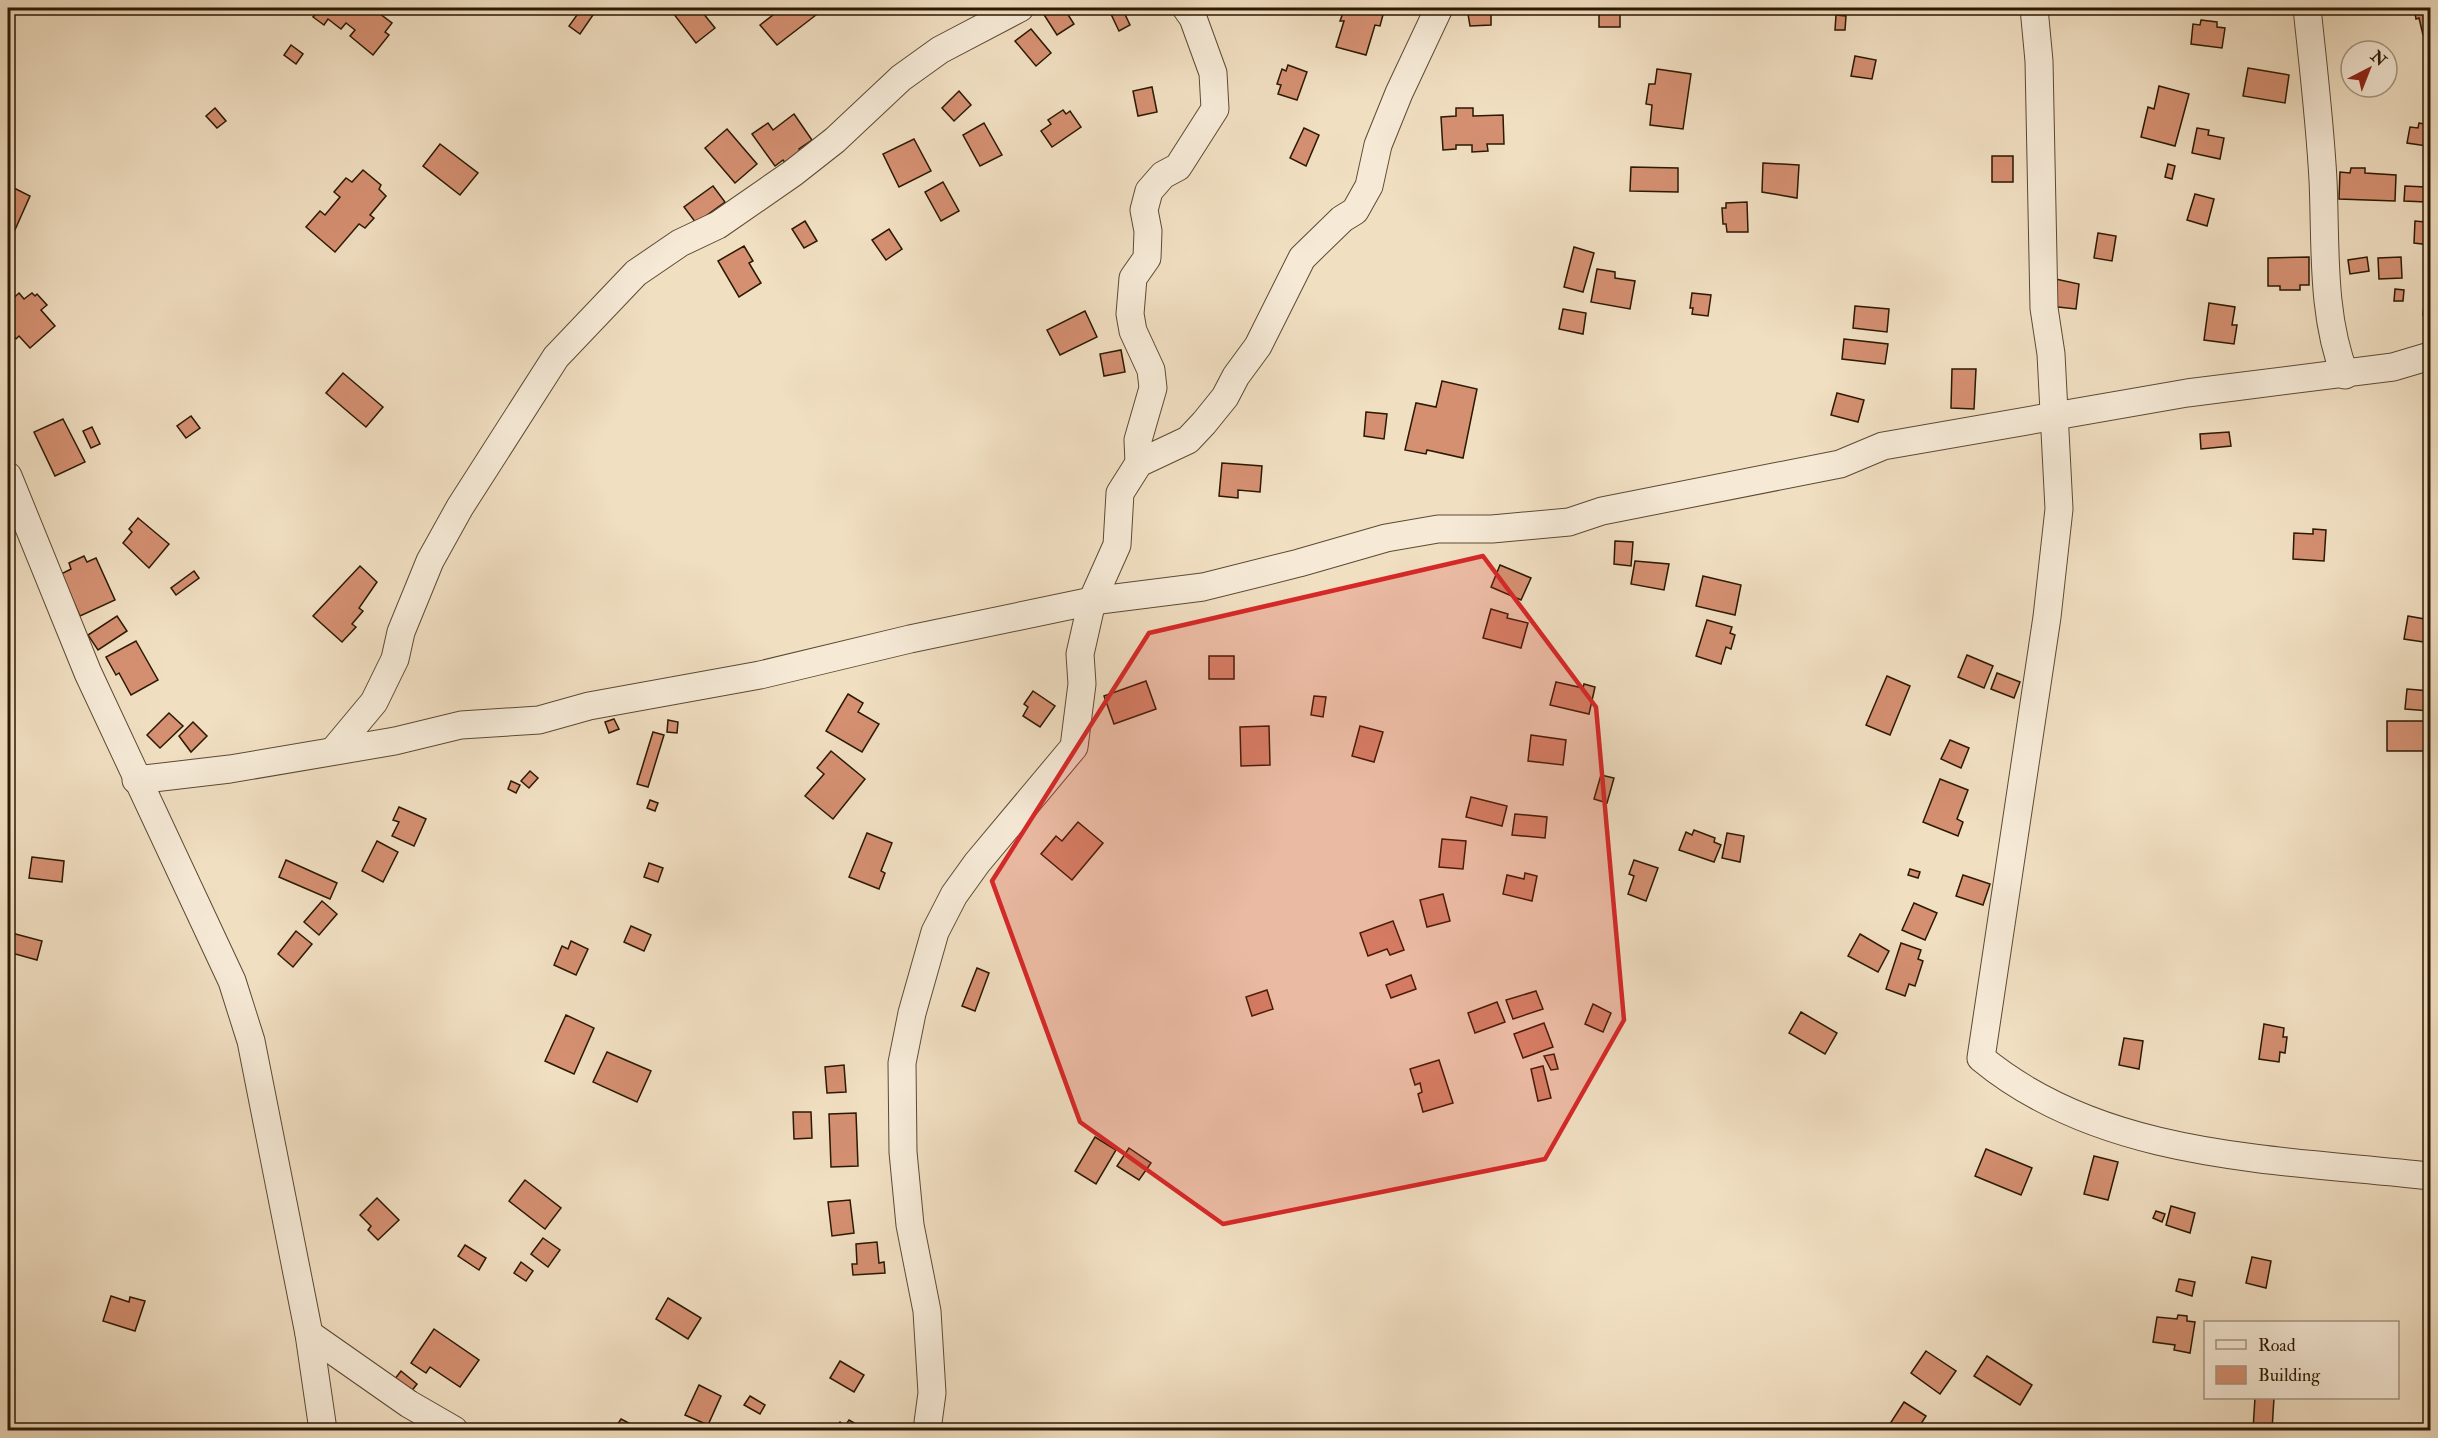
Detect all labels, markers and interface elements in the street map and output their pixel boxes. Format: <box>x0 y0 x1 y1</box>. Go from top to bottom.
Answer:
north arrow <box>2339 39 2399 99</box>
text: N <box>2366 46 2391 71</box>
legend <box>2204 1321 2399 1399</box>
text: Road <box>2258 1334 2296 1357</box>
text: Building <box>2258 1364 2321 1387</box>

